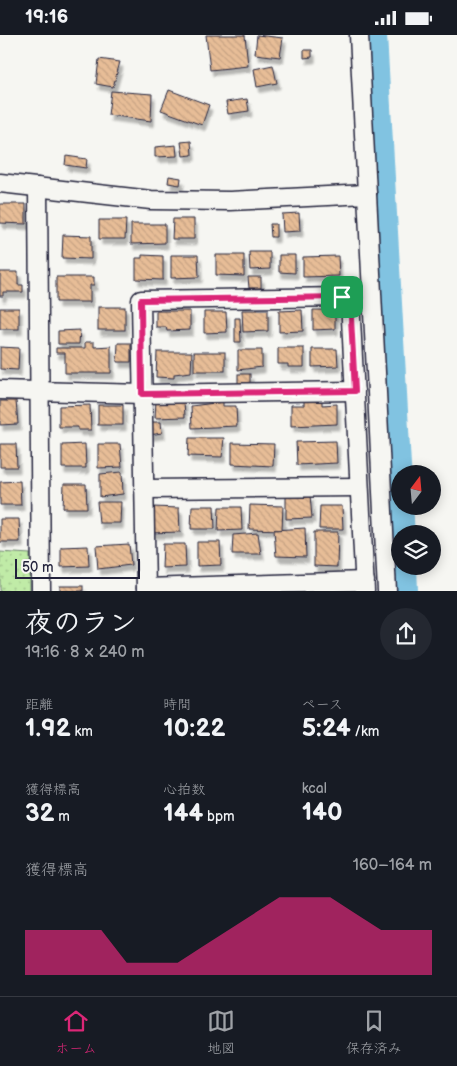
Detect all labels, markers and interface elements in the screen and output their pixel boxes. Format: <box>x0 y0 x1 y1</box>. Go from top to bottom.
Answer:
text: 19:16 <box>25 6 68 29</box>
pin <box>321 276 363 318</box>
icon: arrive <box>328 283 356 311</box>
north arrow <box>391 465 441 515</box>
map controls <box>391 465 441 575</box>
button: layers <box>391 525 441 575</box>
scale bar <box>15 556 140 579</box>
text: 50 m <box>22 559 54 576</box>
text: 夜のラン <box>25 607 137 640</box>
button: share <box>380 608 432 660</box>
text: 19:16 · 8 × 240 m <box>25 643 145 662</box>
text: 距離 <box>25 696 53 713</box>
text: 時間 <box>163 696 191 713</box>
text: ペース <box>302 696 343 713</box>
text: 1.92 <box>25 713 71 744</box>
text: 10:22 <box>163 713 225 744</box>
text: 5:24 <box>302 713 351 744</box>
text: km <box>71 723 93 740</box>
text: /km <box>351 723 379 740</box>
text: kcal <box>302 780 327 797</box>
text: 獲得標高 <box>25 781 81 798</box>
text: 心拍数 <box>163 781 205 798</box>
text: 140 <box>302 797 342 828</box>
text: 32 <box>25 798 55 829</box>
text: 144 <box>163 798 203 829</box>
text: m <box>55 808 70 825</box>
text: bpm <box>203 808 235 825</box>
text: 160–164 m <box>353 856 432 875</box>
text: 獲得標高 <box>25 861 89 880</box>
tab: ホーム <box>55 1007 97 1057</box>
tab: 地図 <box>207 1007 235 1057</box>
tab: 保存済み <box>346 1007 402 1057</box>

